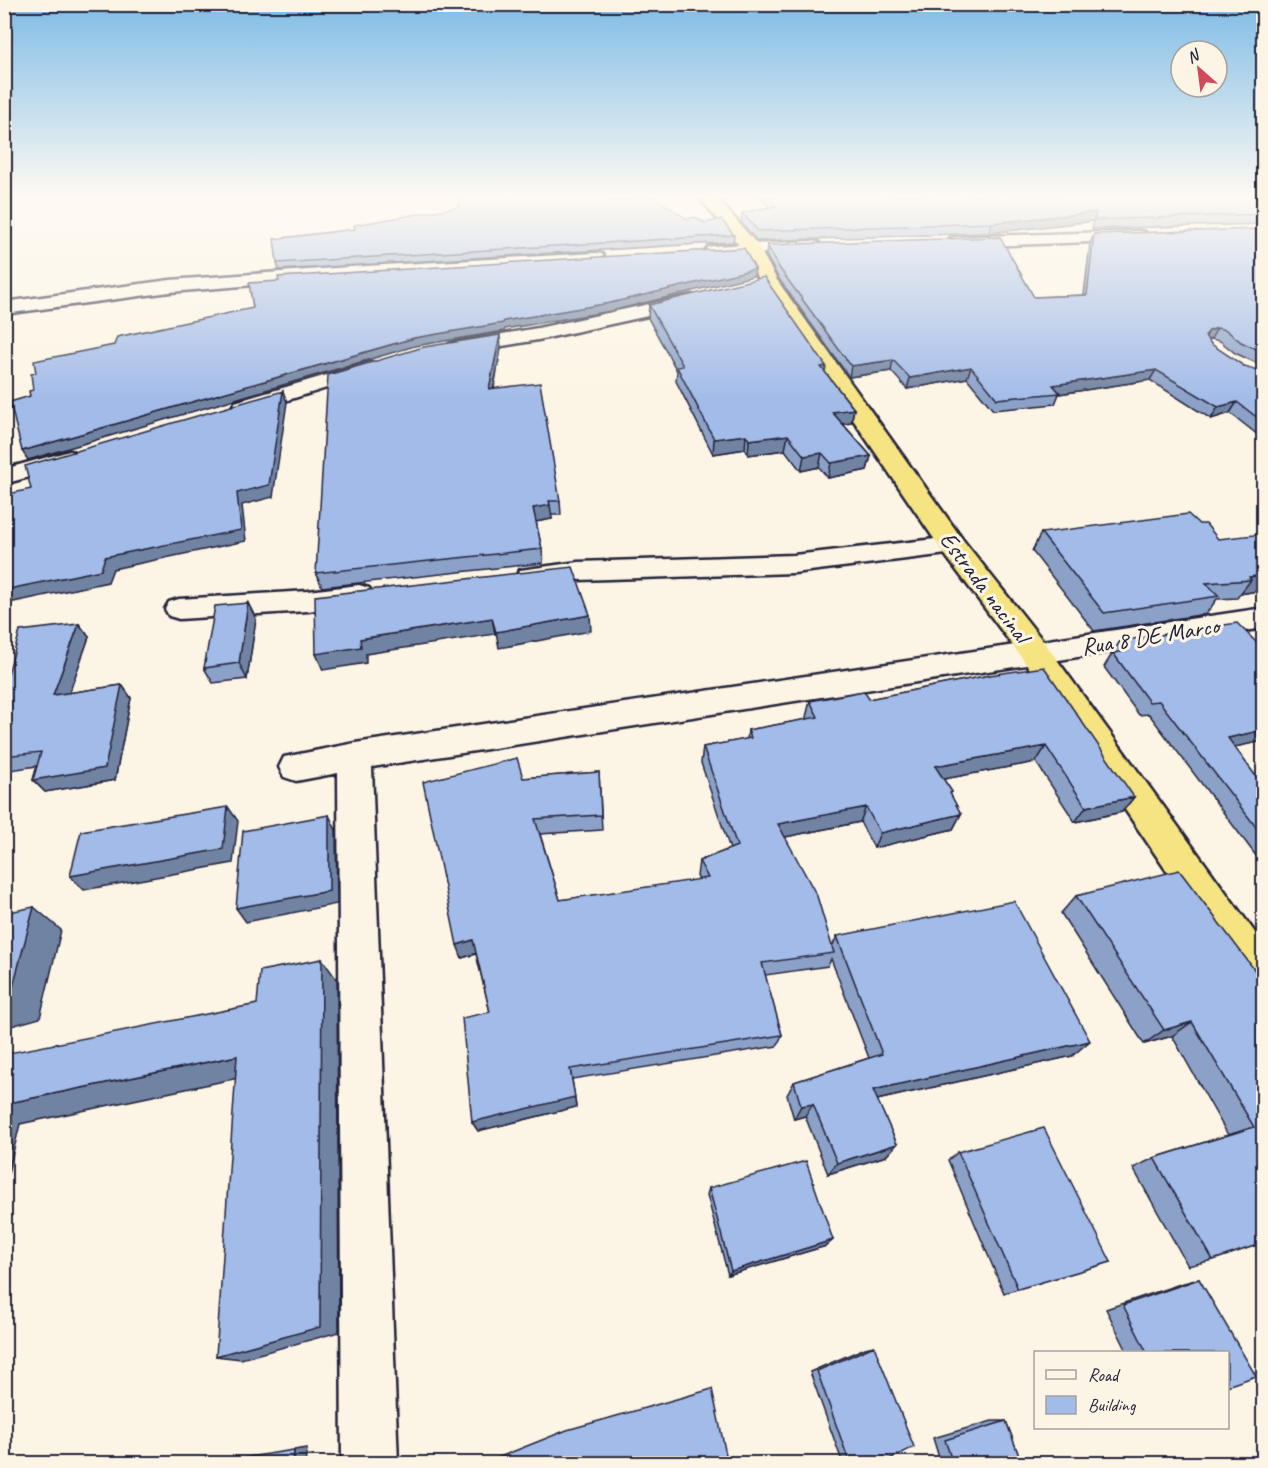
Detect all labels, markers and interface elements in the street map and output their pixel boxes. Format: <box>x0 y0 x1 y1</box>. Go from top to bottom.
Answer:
north arrow <box>1169 39 1229 99</box>
text: N <box>1183 44 1204 68</box>
street label: Estrada nacinal <box>933 526 1039 652</box>
street label: Rua 8 DE Marco <box>1079 610 1223 662</box>
legend <box>1034 1351 1229 1429</box>
text: Road <box>1088 1364 1121 1386</box>
text: Building <box>1088 1394 1137 1416</box>

